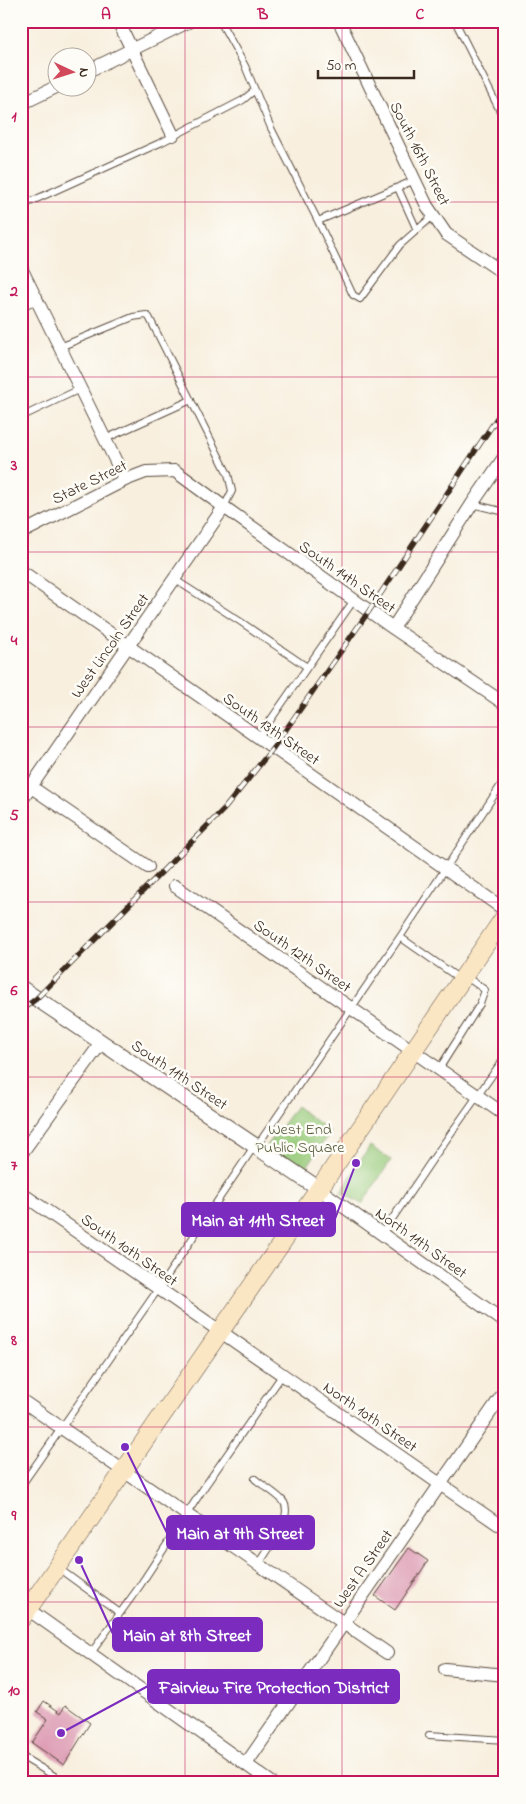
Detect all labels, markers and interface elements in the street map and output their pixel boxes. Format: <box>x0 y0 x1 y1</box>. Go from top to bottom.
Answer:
text: A <box>101 3 111 27</box>
text: B <box>257 3 269 27</box>
text: C <box>416 3 425 27</box>
north arrow <box>48 48 98 98</box>
scale bar <box>318 48 415 80</box>
text: 50 m <box>326 55 357 77</box>
text: N <box>73 67 94 78</box>
street label: South 16th Street <box>383 98 456 211</box>
text: 1 <box>11 105 17 129</box>
text: 2 <box>9 280 18 304</box>
text: 3 <box>10 454 18 478</box>
street label: State Street <box>48 454 132 511</box>
street label: South 14th Street <box>293 535 401 620</box>
street label: West Lincoln Street <box>65 588 156 704</box>
text: 4 <box>10 629 18 653</box>
street label: South 13th Street <box>217 687 325 772</box>
text: 5 <box>9 804 19 828</box>
street label: South 12th Street <box>248 914 356 1000</box>
text: 6 <box>9 979 18 1003</box>
street label: South 11th Street <box>126 1034 233 1117</box>
park label: West End Public Square <box>256 1118 345 1160</box>
text: 7 <box>11 1154 18 1178</box>
street label: North 11th Street <box>370 1202 472 1286</box>
callout: Main at 11th Street <box>182 1203 335 1236</box>
street label: South 10th Street <box>75 1208 183 1294</box>
text: Main at 11th Street <box>191 1209 326 1235</box>
text: 8 <box>10 1329 17 1353</box>
street label: North 10th Street <box>318 1376 422 1459</box>
text: 9 <box>11 1504 17 1528</box>
callout: Main at 9th Street <box>167 1516 314 1549</box>
text: Main at 9th Street <box>176 1522 305 1548</box>
street label: West A Street <box>328 1524 400 1613</box>
callout: Main at 8th Street <box>113 1618 262 1651</box>
text: Main at 8th Street <box>123 1624 252 1650</box>
callout: Fairview Fire Protection District <box>148 1670 399 1703</box>
text: Fairview Fire Protection District <box>158 1676 390 1702</box>
text: 10 <box>8 1679 20 1703</box>

